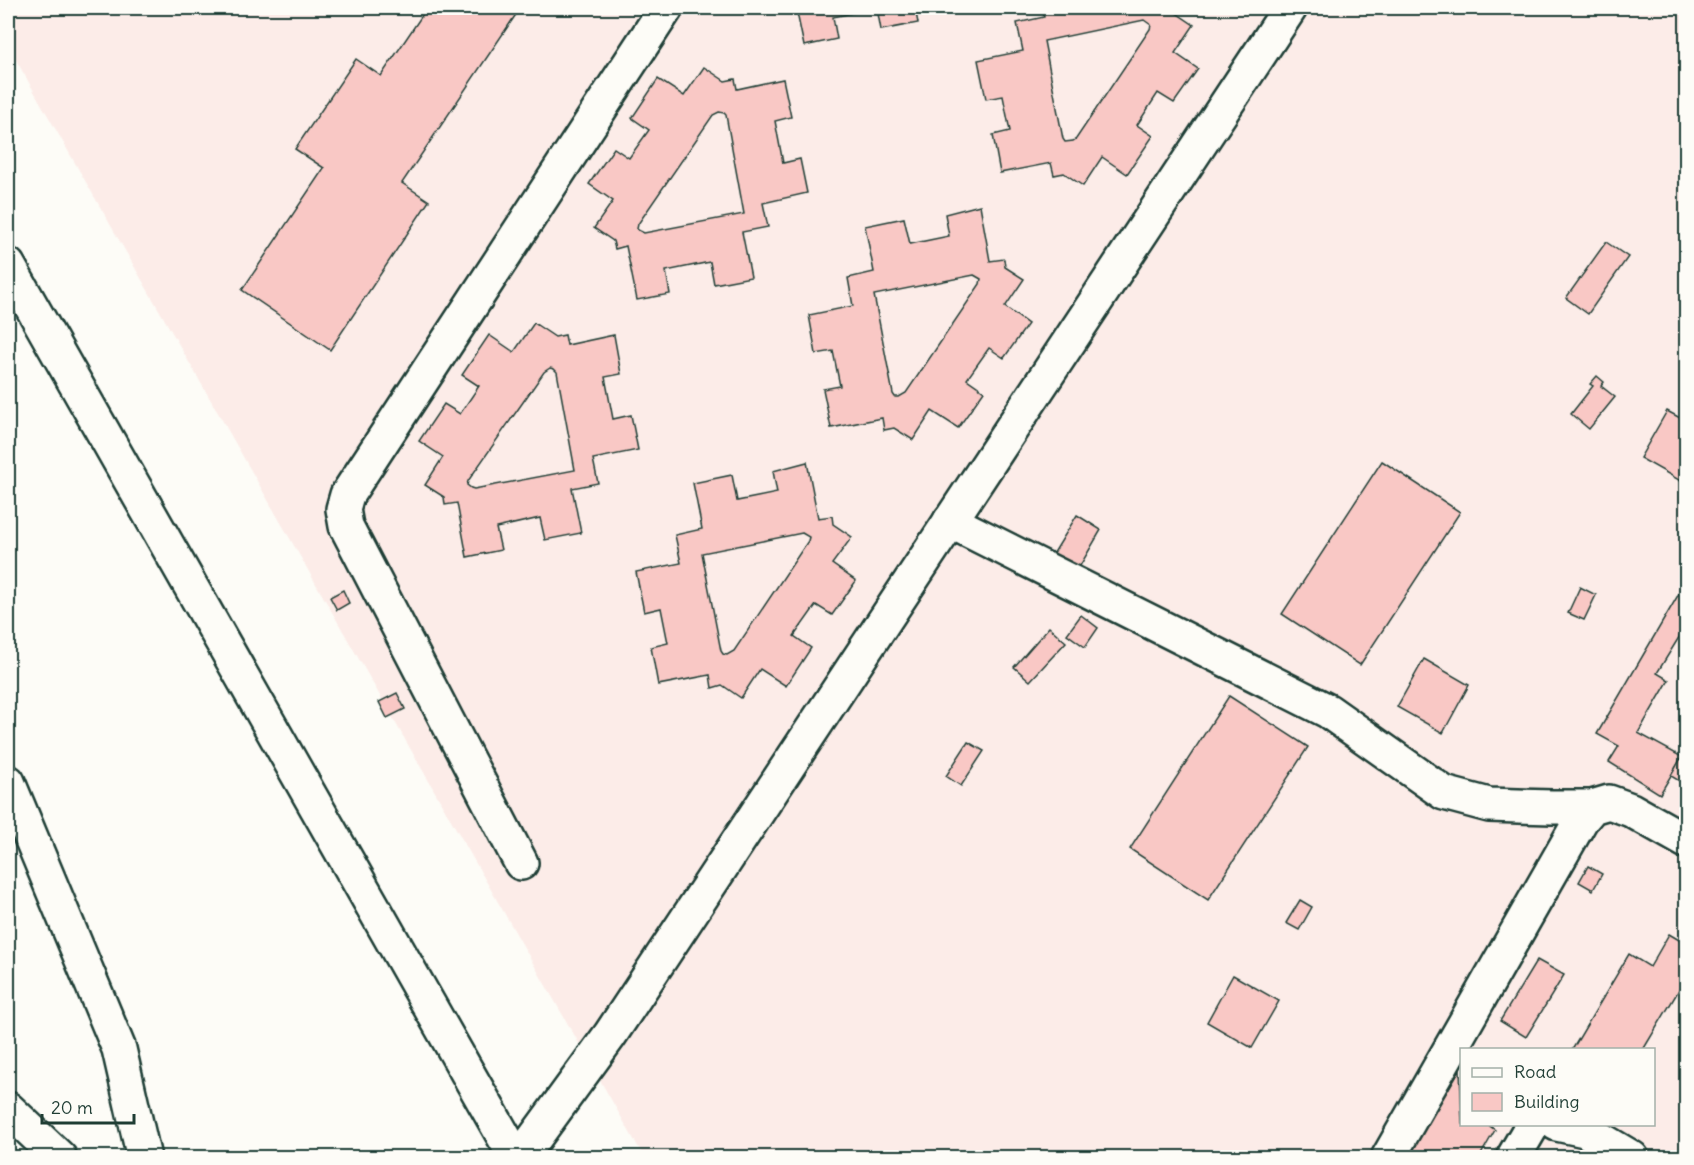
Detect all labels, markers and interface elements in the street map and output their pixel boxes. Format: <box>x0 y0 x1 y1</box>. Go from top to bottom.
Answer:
legend <box>1460 1048 1655 1126</box>
text: Road <box>1514 1060 1557 1083</box>
scale bar <box>42 1087 134 1125</box>
text: Building <box>1514 1090 1579 1113</box>
text: 20 m <box>51 1096 93 1119</box>

